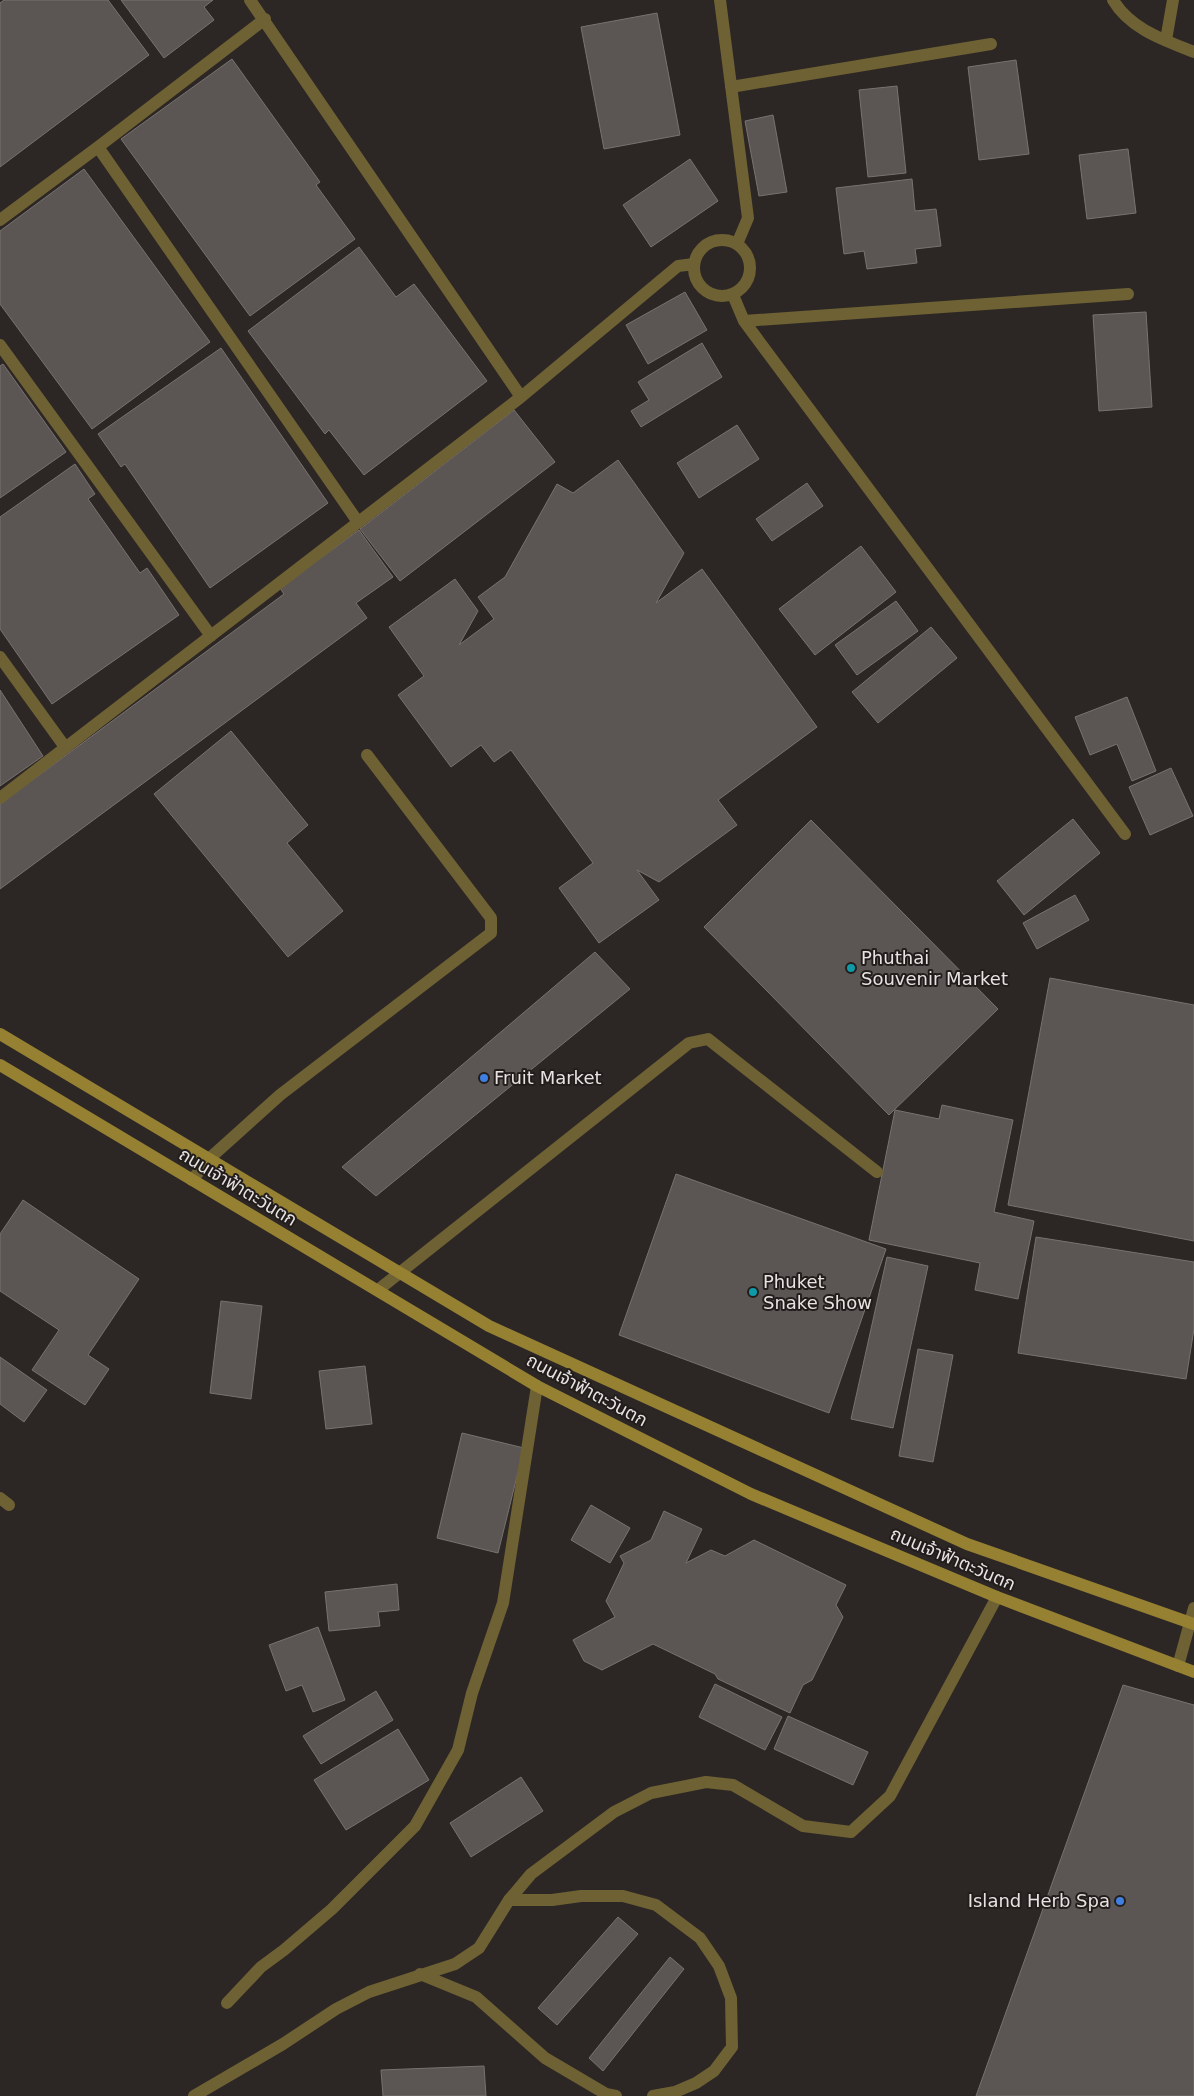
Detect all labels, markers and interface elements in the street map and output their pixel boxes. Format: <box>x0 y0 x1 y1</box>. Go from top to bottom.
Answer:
place label: Phuthai Souvenir Market <box>861 947 1008 989</box>
marker: Phuthai Souvenir Market <box>845 962 857 974</box>
place label: Fruit Market <box>494 1067 602 1088</box>
marker: Fruit Market <box>478 1072 490 1084</box>
street label: ถนนเจ้าฟ้าตะวันตก <box>175 1143 301 1230</box>
place label: Phuket Snake Show <box>763 1271 872 1313</box>
marker: Phuket Snake Show <box>747 1286 759 1298</box>
street label: ถนนเจ้าฟ้าตะวันตก <box>523 1349 651 1430</box>
street label: ถนนเจ้าฟ้าตะวันตก <box>887 1523 1019 1594</box>
place label: Island Herb Spa <box>968 1890 1110 1911</box>
marker: Island Herb Spa <box>1114 1895 1126 1907</box>

